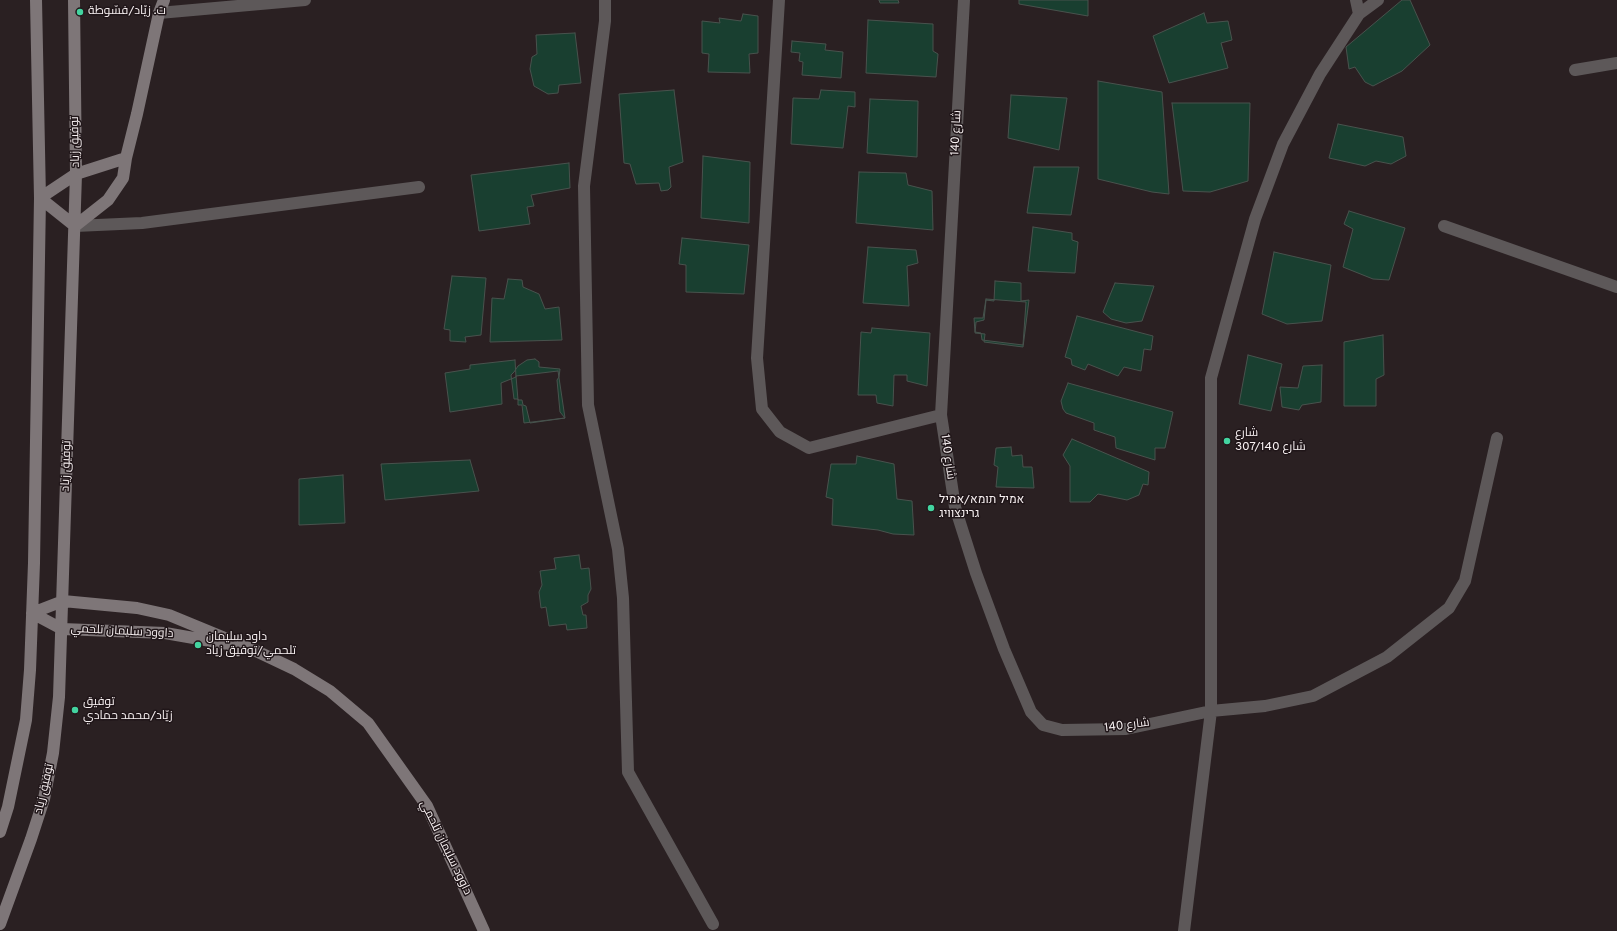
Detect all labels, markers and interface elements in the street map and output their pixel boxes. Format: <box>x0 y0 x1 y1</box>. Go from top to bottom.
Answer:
place label: ت. زيّاد/فسّوطة <box>88 5 166 19</box>
marker: ت. زيّاد/فسّوطة <box>75 7 85 17</box>
street label: شارع 140 <box>949 110 965 156</box>
street label: توفيق زياد <box>68 116 84 168</box>
place label: شارع 307/شارع 140 <box>1235 427 1306 455</box>
street label: شارع 140 <box>937 433 957 481</box>
marker: شارع 307/شارع 140 <box>1222 436 1232 446</box>
street label: توفيق زياد <box>59 440 75 492</box>
place label: אמיל תומא/אמיל גרינצוויג <box>939 494 1024 522</box>
marker: אמיל תומא/אמיל גרינצוויג <box>926 503 936 513</box>
street label: داوود سليمان تلحمي <box>70 622 174 642</box>
place label: داود سليمان تلحمي/توفيق زياد <box>206 631 296 659</box>
marker: داود سليمان تلحمي/توفيق زياد <box>193 640 203 650</box>
place label: توفيق زيّاد/محمد حمادي <box>83 696 173 724</box>
marker: توفيق زيّاد/محمد حمادي <box>70 705 80 715</box>
street label: شارع 140 <box>1104 716 1150 736</box>
street label: توفيق زياد <box>32 762 58 816</box>
street label: داوود سليمان تلحمي <box>416 798 474 898</box>

